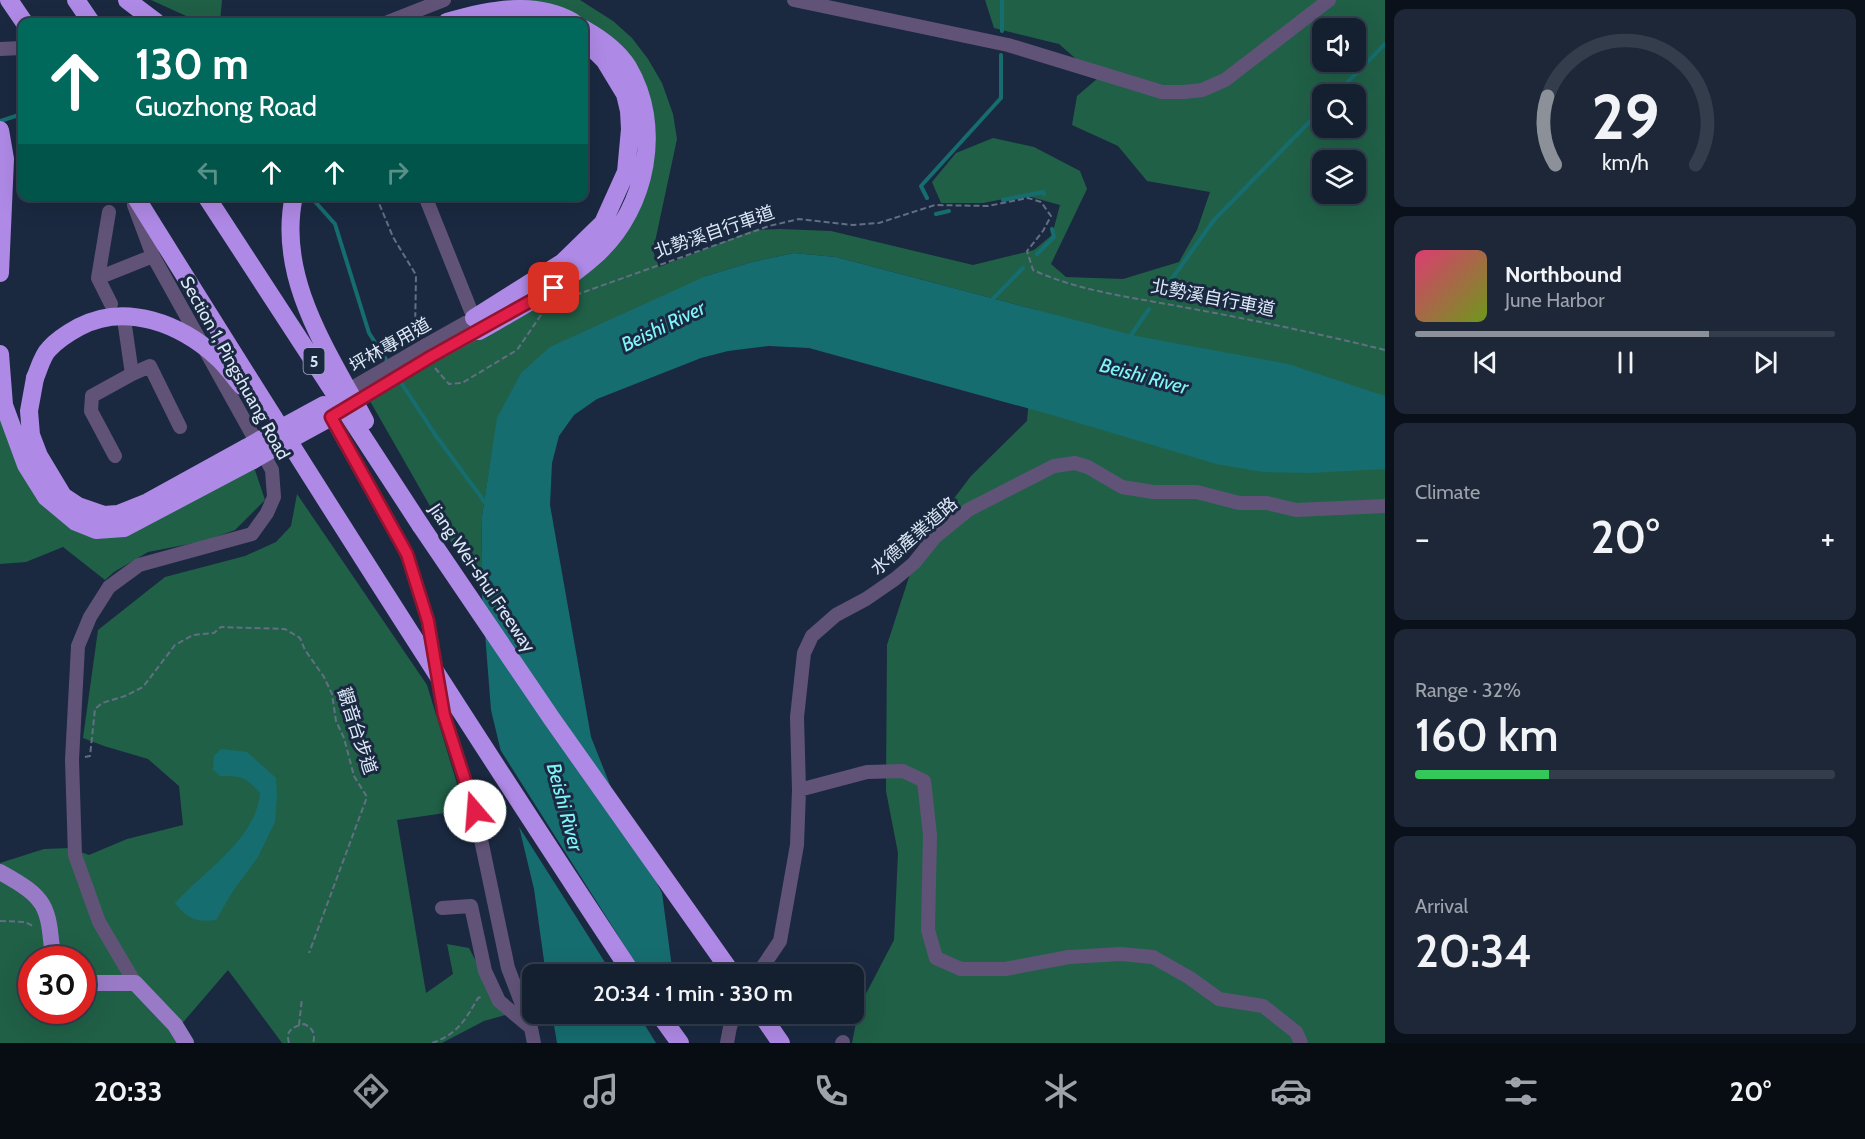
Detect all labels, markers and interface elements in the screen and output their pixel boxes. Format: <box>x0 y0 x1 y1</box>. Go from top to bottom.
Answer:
map controls <box>1312 18 1366 204</box>
button: sound <box>1312 18 1366 72</box>
text: 130 m <box>135 38 249 90</box>
icon: ahead <box>36 42 114 120</box>
text: 29 <box>1591 79 1659 155</box>
button: search <box>1312 84 1366 138</box>
text: Guozhong Road <box>135 90 317 123</box>
text: km/h <box>1602 149 1648 175</box>
button: layers <box>1312 150 1366 204</box>
icon: left <box>192 156 225 189</box>
icon: ahead <box>255 156 288 189</box>
icon: ahead <box>318 156 351 189</box>
icon: right <box>381 156 414 189</box>
street label: 北勢溪自行車道 <box>651 201 777 263</box>
text: Northbound <box>1505 261 1622 288</box>
pin <box>528 262 579 313</box>
icon: arrive <box>537 271 570 304</box>
street label: Section 1, Pingshuang Road <box>175 273 295 463</box>
street label: 北勢溪自行車道 <box>1149 275 1277 321</box>
text: June Harbor <box>1505 288 1605 312</box>
water label: Beishi River <box>617 295 710 357</box>
street label: 坪林專用道 <box>346 313 434 377</box>
icon: previous <box>1469 346 1502 379</box>
icon: pause <box>1609 346 1642 379</box>
icon: next <box>1749 346 1782 379</box>
road number: 5 <box>304 348 324 374</box>
water label: Beishi River <box>1097 353 1192 400</box>
text: Climate <box>1415 480 1480 504</box>
street label: 水德產業道路 <box>866 492 962 580</box>
street label: Jiang Wei-shui Freeway <box>424 499 540 656</box>
text: 20° <box>1591 510 1659 564</box>
text: − <box>1415 518 1430 558</box>
text: + <box>1820 518 1835 558</box>
text: Range · 32% <box>1415 678 1521 702</box>
street label: 觀音台步道 <box>333 685 381 777</box>
text: 160 km <box>1415 708 1559 762</box>
water label: Beishi River <box>542 760 589 855</box>
position arrow <box>443 779 507 843</box>
text: Arrival <box>1415 894 1468 918</box>
text: 20:34 <box>1415 924 1532 978</box>
speed limit sign: 30 <box>18 946 96 1024</box>
text: 20:34 · 1 min · 330 m <box>593 980 793 1007</box>
icon: directions <box>350 1070 392 1112</box>
icon: music <box>580 1070 622 1112</box>
icon: phone <box>810 1070 852 1112</box>
icon: climate <box>1040 1070 1082 1112</box>
icon: car <box>1270 1070 1312 1112</box>
icon: filters <box>1500 1070 1542 1112</box>
text: 20:33 <box>94 1075 162 1108</box>
text: 20° <box>1730 1075 1771 1108</box>

